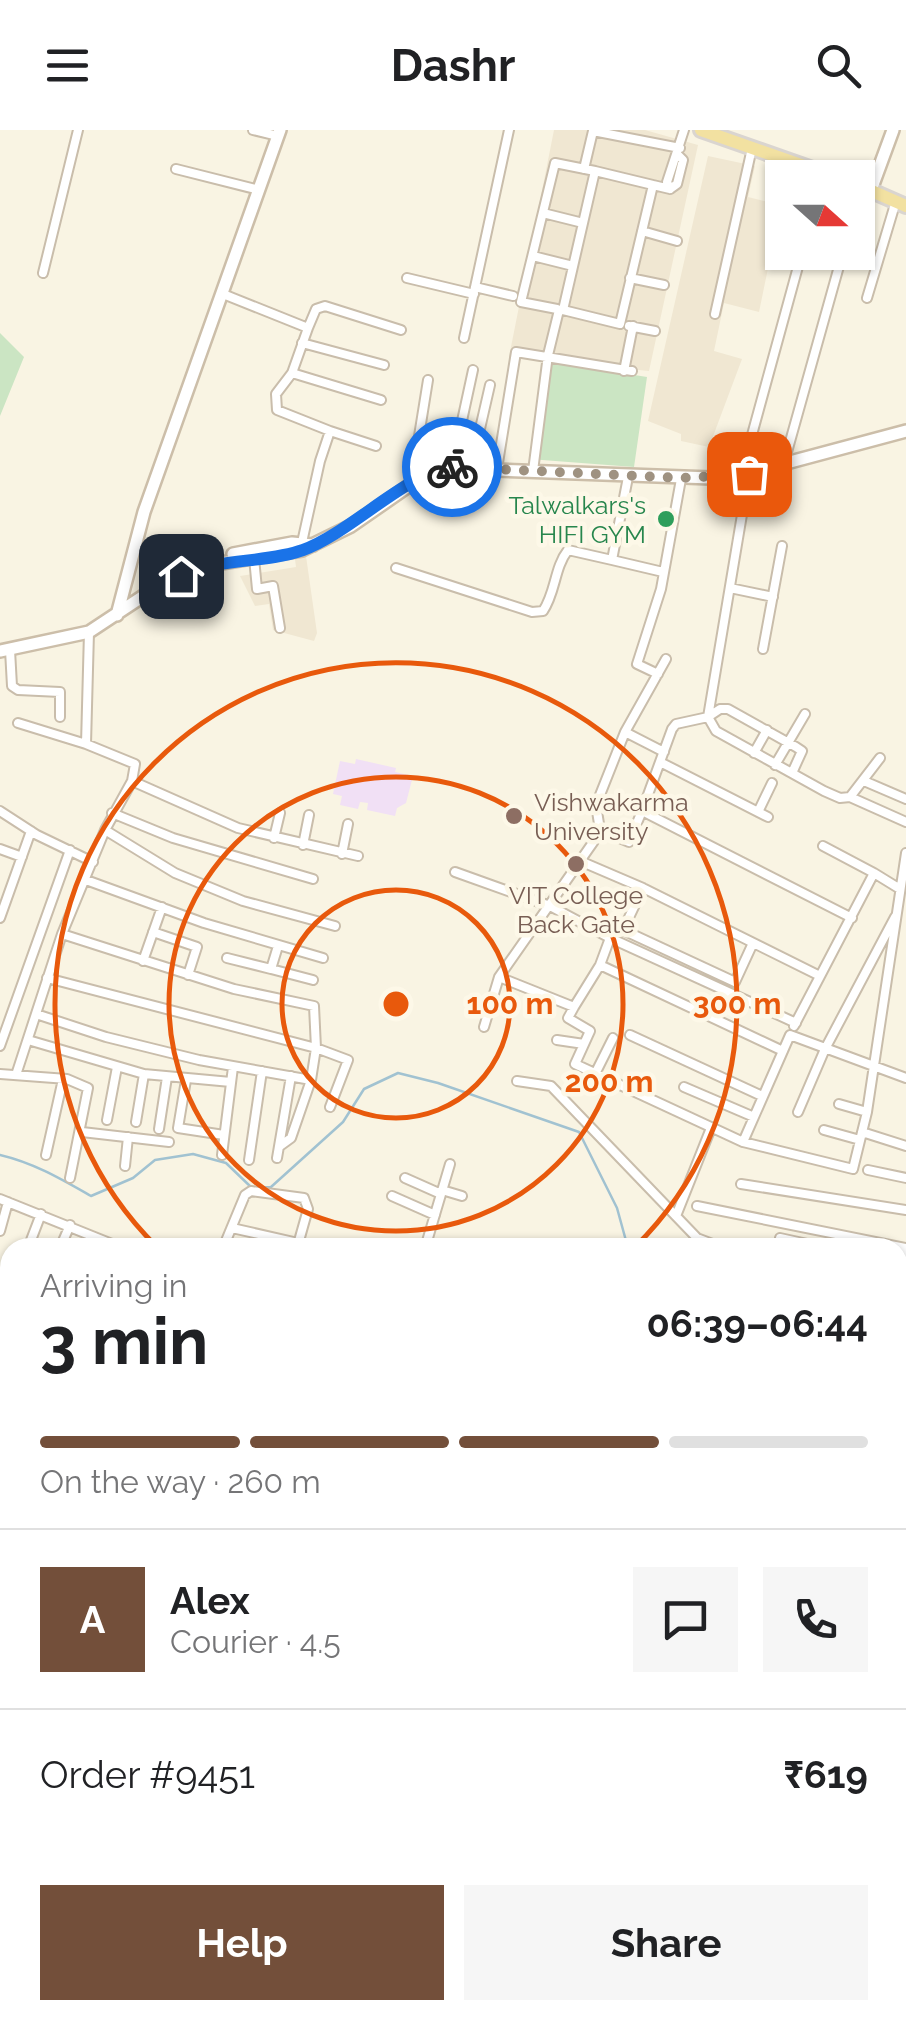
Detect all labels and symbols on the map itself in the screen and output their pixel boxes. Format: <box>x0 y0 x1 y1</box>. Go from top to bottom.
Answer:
north arrow <box>765 160 875 270</box>
courier <box>402 417 502 517</box>
pin <box>707 432 792 517</box>
place label: Talwalkars's HIFI GYM <box>509 490 646 549</box>
marker: Talwalkars's HIFI GYM <box>655 508 677 530</box>
pin <box>139 534 224 619</box>
place label: Vishwakarma University <box>534 787 689 846</box>
marker: Vishwakarma University <box>503 805 525 827</box>
marker: VIT College Back Gate <box>565 853 587 875</box>
place label: VIT College Back Gate <box>509 880 643 939</box>
centre of rings <box>378 986 414 1022</box>
text: 100 m <box>467 986 553 1021</box>
text: 300 m <box>693 986 781 1021</box>
text: 200 m <box>565 1064 653 1099</box>

